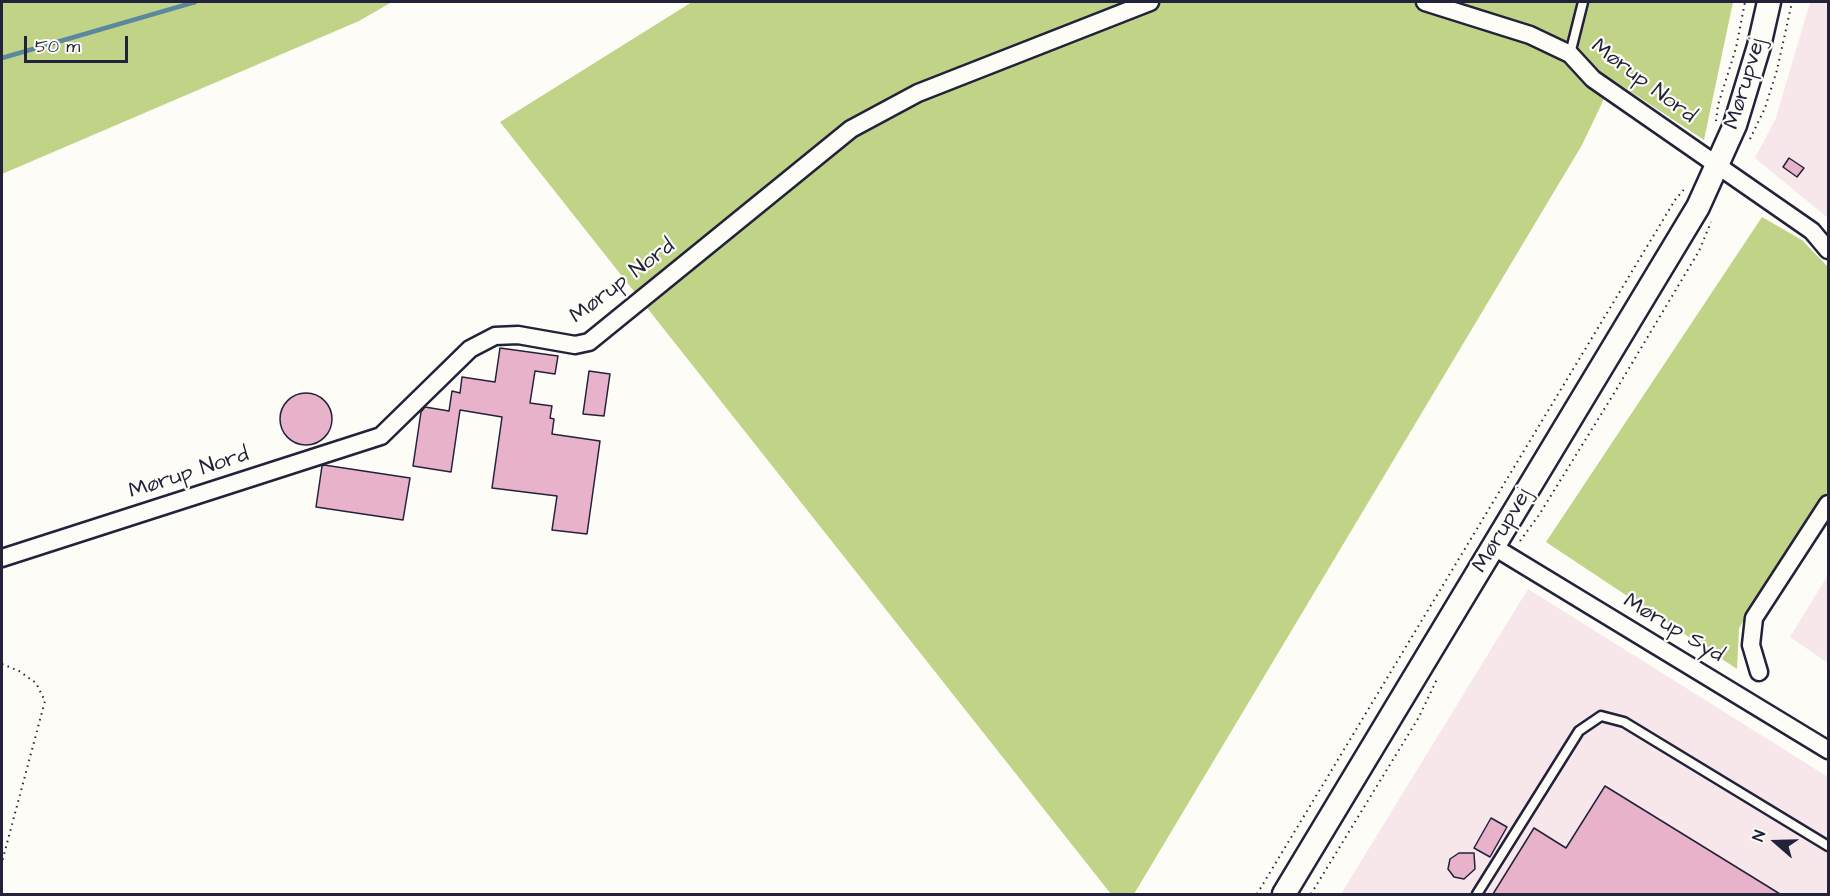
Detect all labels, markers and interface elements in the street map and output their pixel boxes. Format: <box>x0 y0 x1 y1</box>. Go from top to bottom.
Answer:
scale bar <box>27 24 130 62</box>
text: 50 m <box>35 34 80 59</box>
street label: Mørup Nord <box>1585 34 1701 130</box>
street label: Mørupvej <box>1720 36 1772 132</box>
street label: Mørup Nord <box>565 234 681 330</box>
street label: Mørup Nord <box>126 442 252 506</box>
street label: Mørupvej <box>1468 484 1538 578</box>
street label: Mørup Syd <box>1618 589 1728 669</box>
north arrow <box>1746 812 1806 872</box>
text: N <box>1747 827 1771 844</box>

